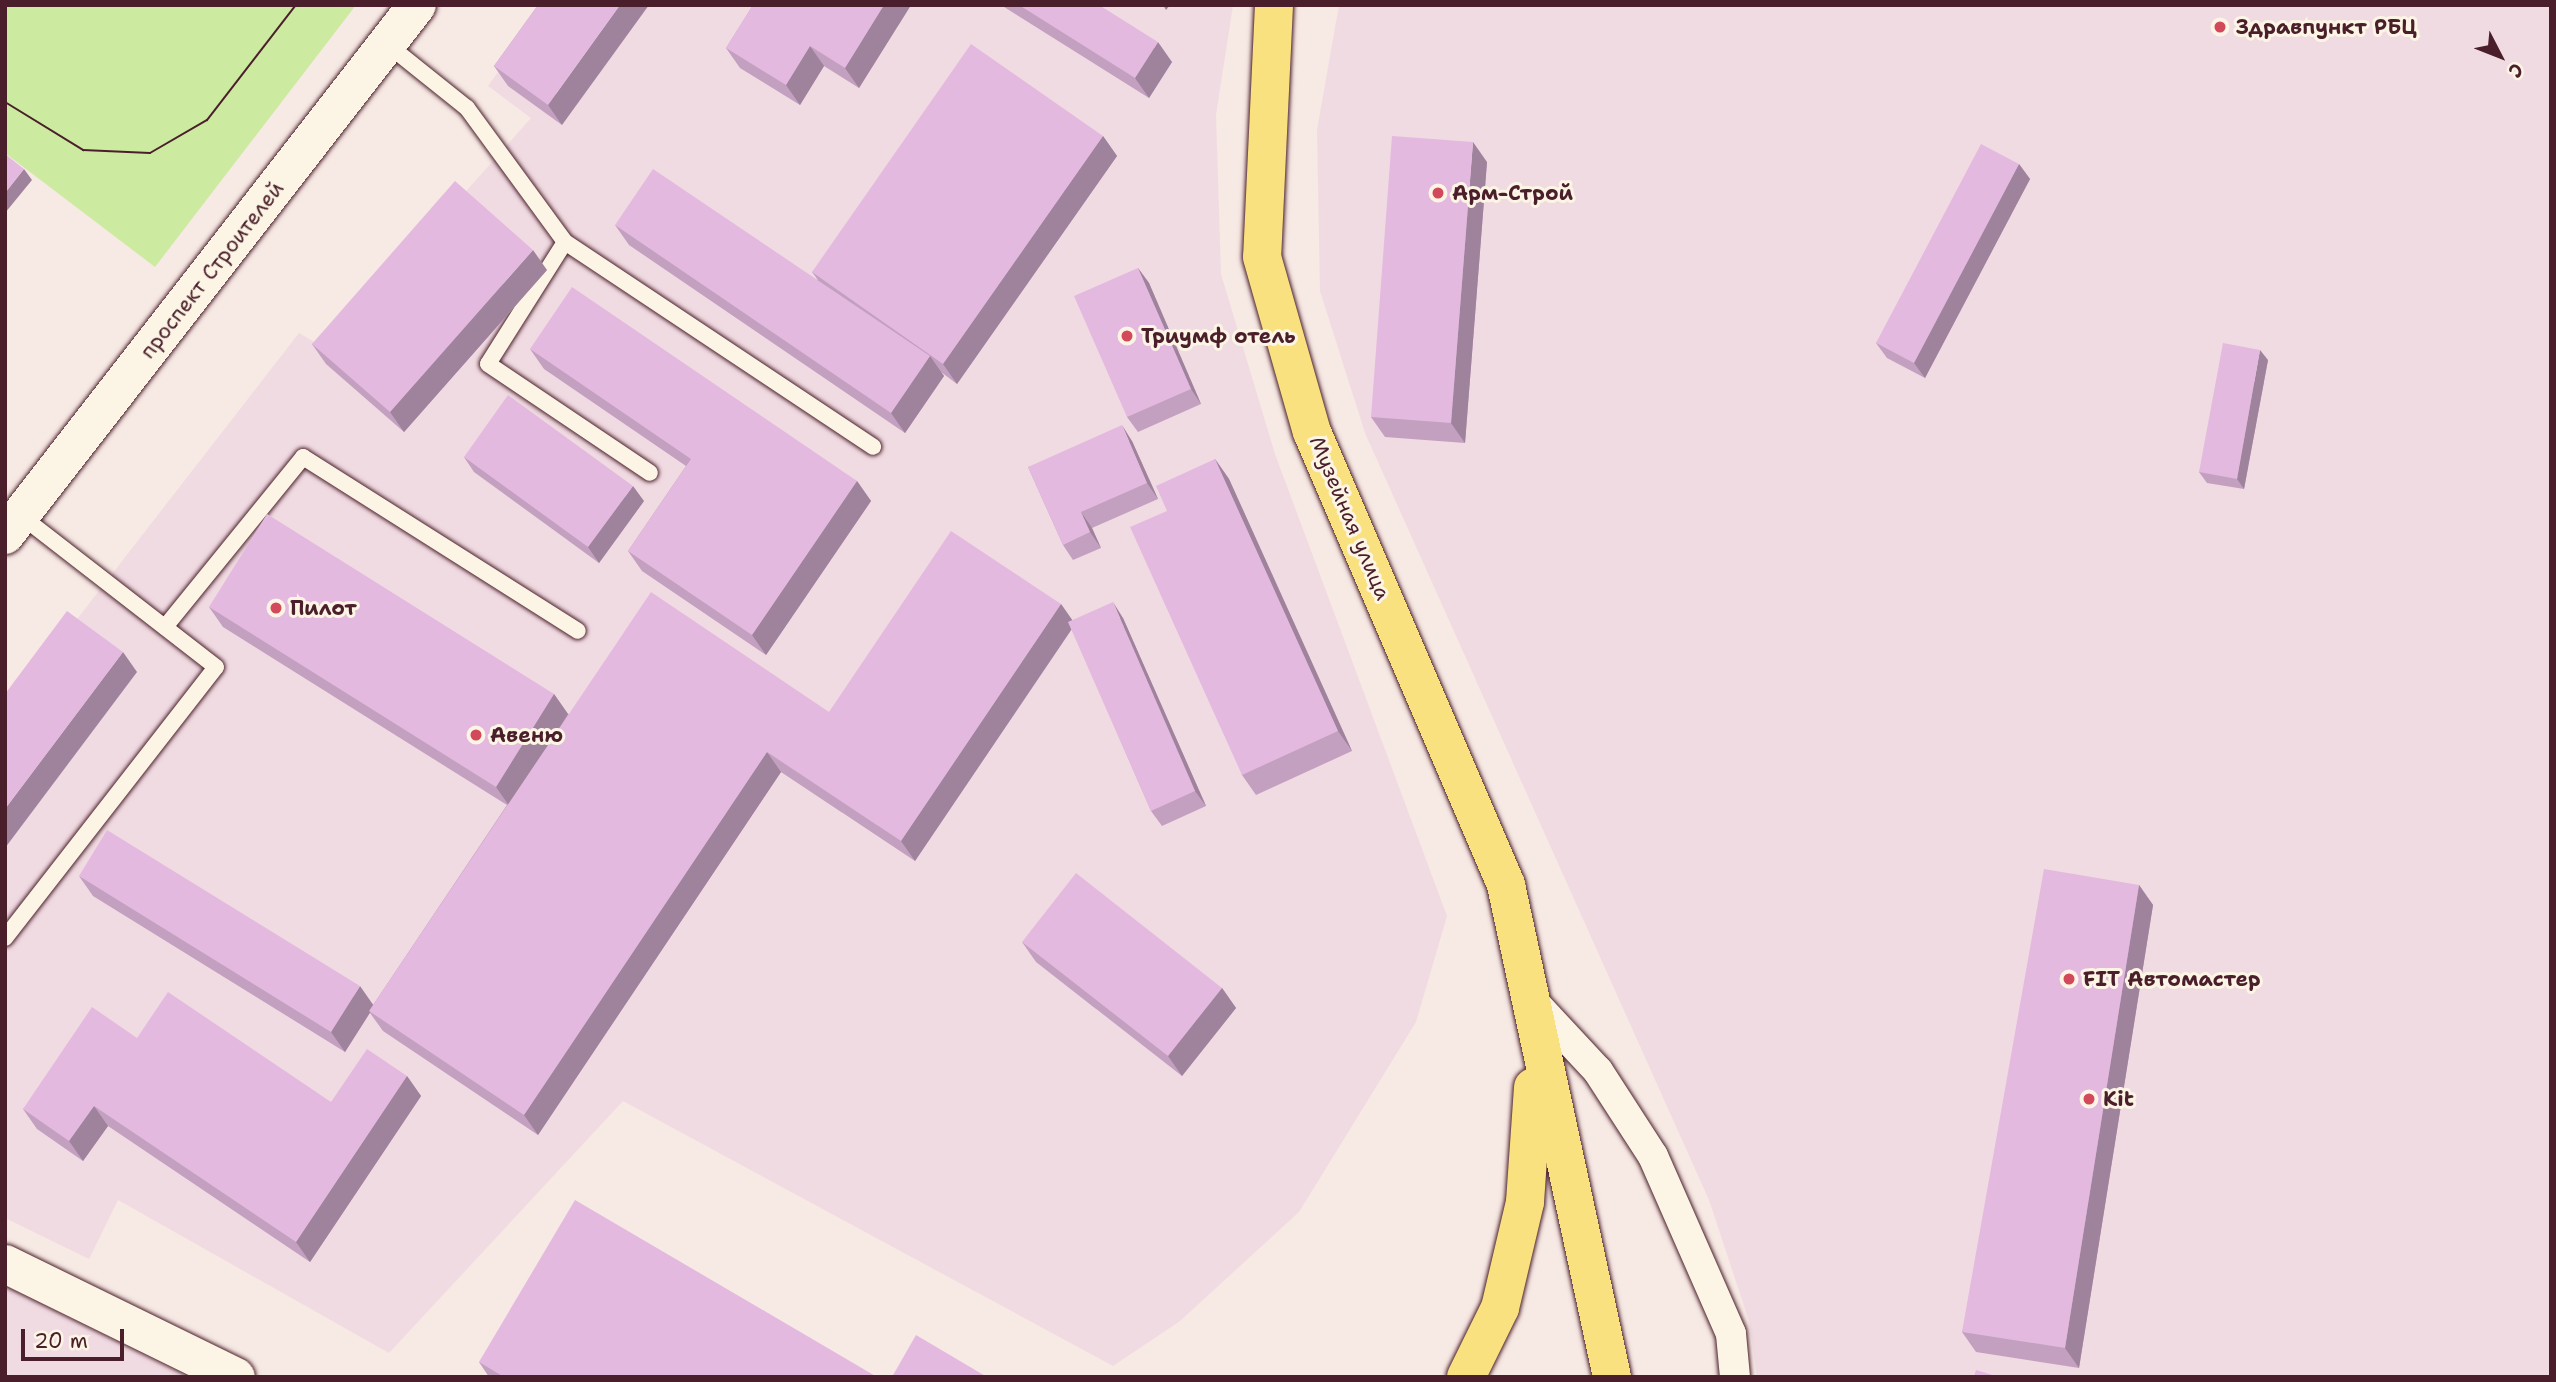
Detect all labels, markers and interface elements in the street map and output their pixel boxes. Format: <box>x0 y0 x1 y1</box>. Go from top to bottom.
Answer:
place label: Здравпункт РБЦ <box>2236 14 2417 40</box>
marker: Здравпункт РБЦ <box>2210 17 2230 37</box>
north arrow <box>2465 21 2535 91</box>
text: С <box>2503 58 2529 83</box>
street label: проспект Строителей <box>135 176 289 364</box>
place label: Арм-Строй <box>1452 180 1573 206</box>
marker: Арм-Строй <box>1430 185 1446 201</box>
place label: Триумф отель <box>1141 323 1296 349</box>
marker: Триумф отель <box>1119 328 1135 344</box>
street label: Музейная улица <box>1304 432 1396 604</box>
place label: Пилот <box>290 595 357 621</box>
marker: Пилот <box>268 600 284 616</box>
place label: Авеню <box>490 722 563 748</box>
marker: Авеню <box>468 727 484 743</box>
place label: FIT Автомастер <box>2083 966 2261 992</box>
marker: FIT Автомастер <box>2061 971 2077 987</box>
place label: Kit <box>2103 1086 2134 1112</box>
marker: Kit <box>2081 1091 2097 1107</box>
scale bar <box>24 1316 128 1360</box>
text: 20 m <box>34 1327 88 1355</box>

